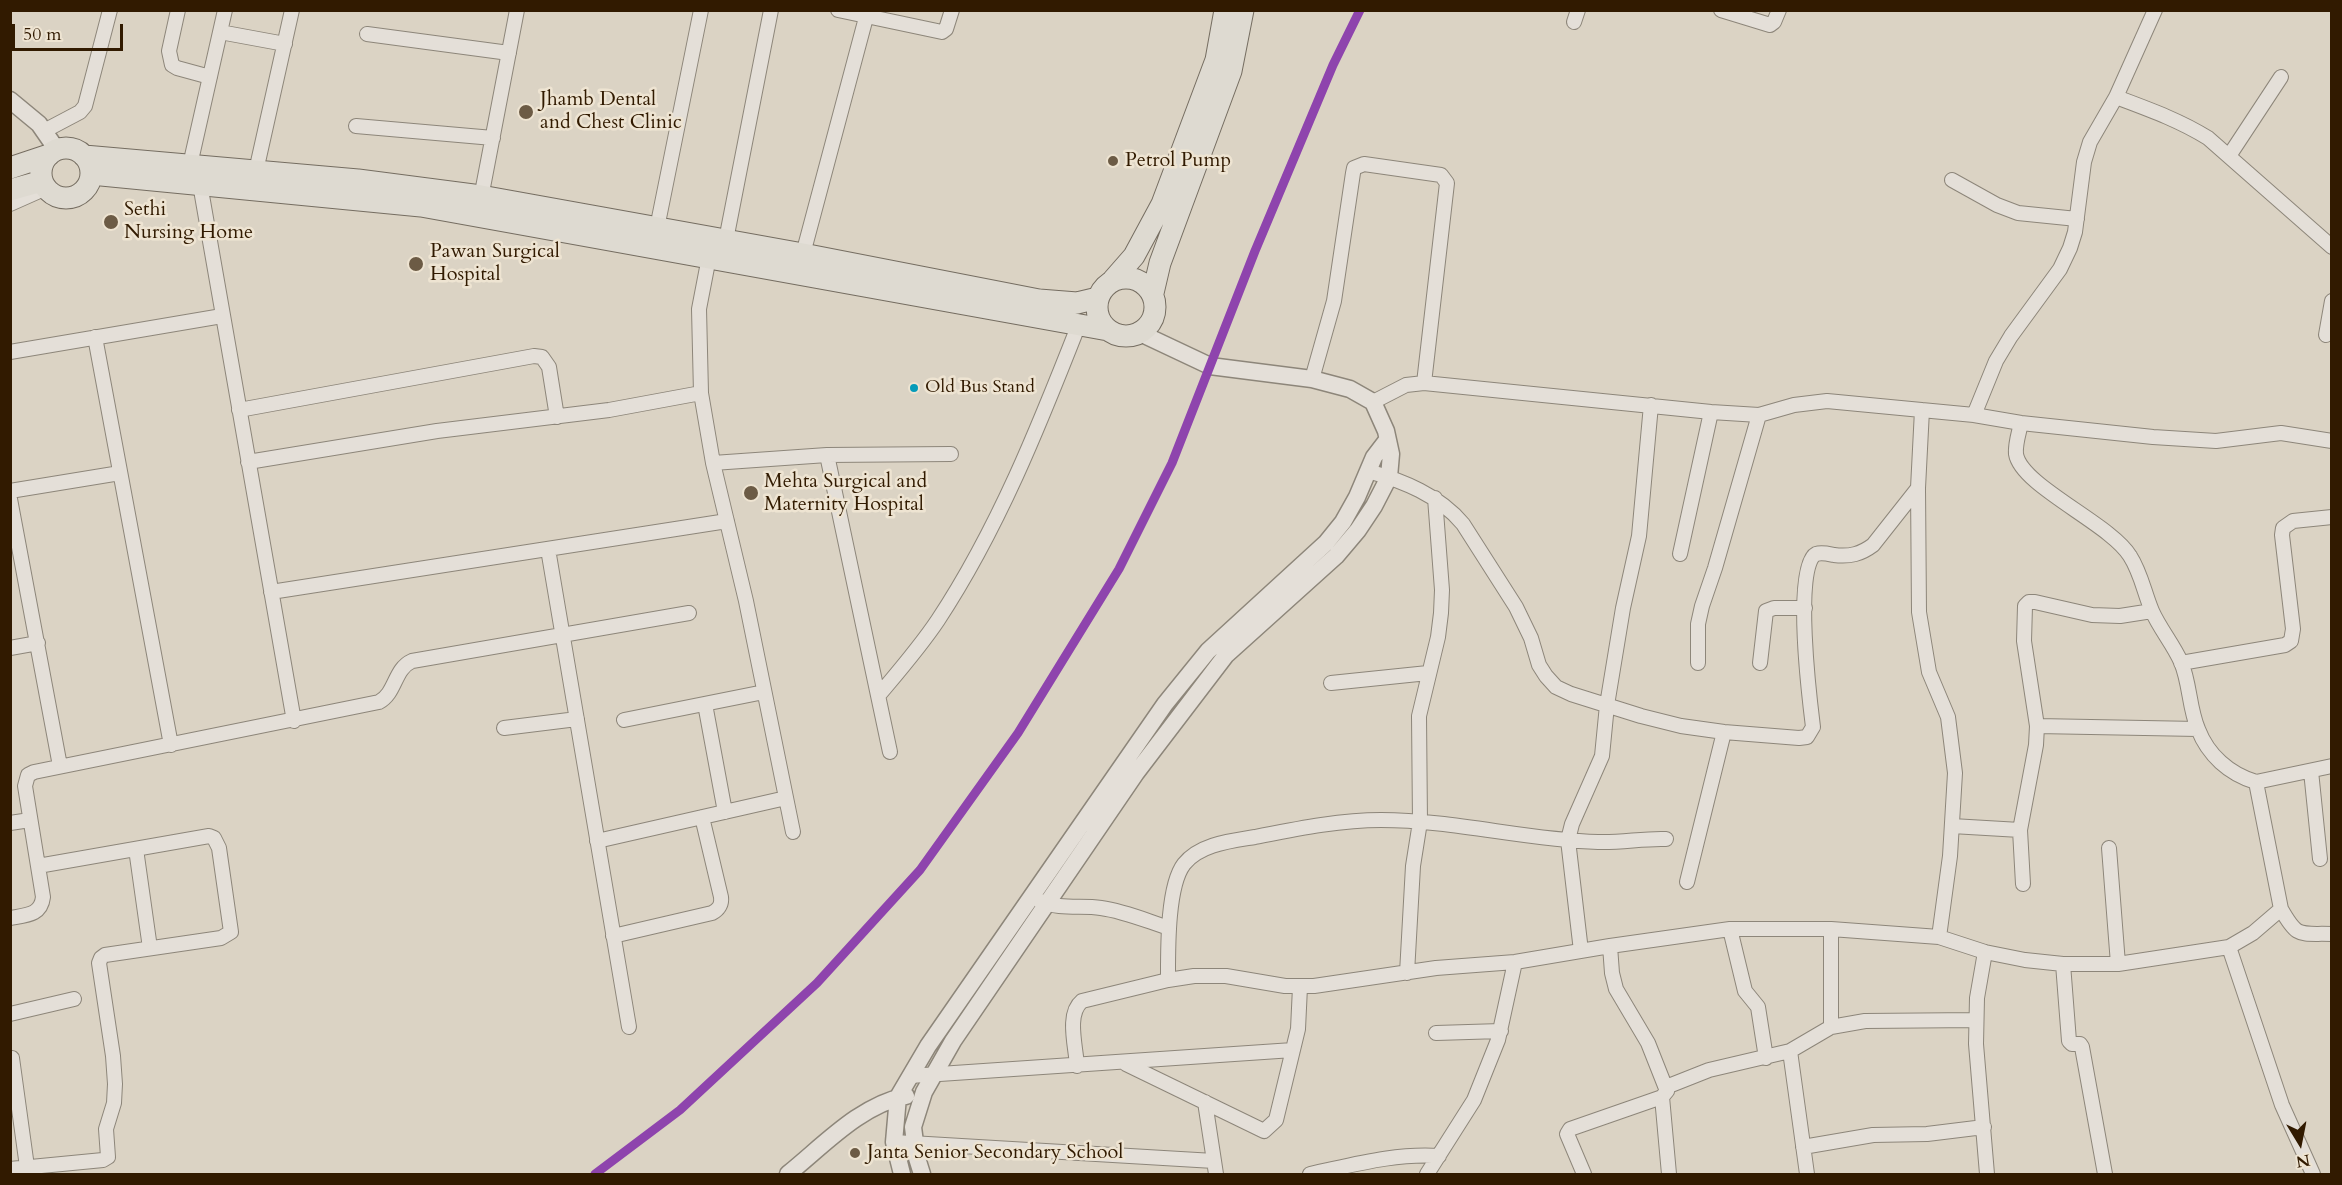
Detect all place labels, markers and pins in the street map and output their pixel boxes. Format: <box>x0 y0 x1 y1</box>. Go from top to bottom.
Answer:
place label: Jhamb Dental and Chest Clinic <box>540 88 682 135</box>
marker: Jhamb Dental and Chest Clinic <box>517 103 535 121</box>
place label: Petrol Pump <box>1125 149 1231 173</box>
marker: Petrol Pump <box>1106 154 1120 168</box>
place label: Sethi Nursing Home <box>124 198 253 245</box>
marker: Sethi Nursing Home <box>102 213 120 231</box>
place label: Pawan Surgical Hospital <box>430 240 560 287</box>
marker: Pawan Surgical Hospital <box>407 255 425 273</box>
place label: Old Bus Stand <box>925 377 1035 399</box>
marker: Old Bus Stand <box>908 382 920 394</box>
place label: Mehta Surgical and Maternity Hospital <box>764 470 927 517</box>
marker: Mehta Surgical and Maternity Hospital <box>742 484 760 502</box>
place label: Janta Senior Secondary School <box>867 1141 1123 1165</box>
marker: Janta Senior Secondary School <box>848 1146 862 1160</box>

